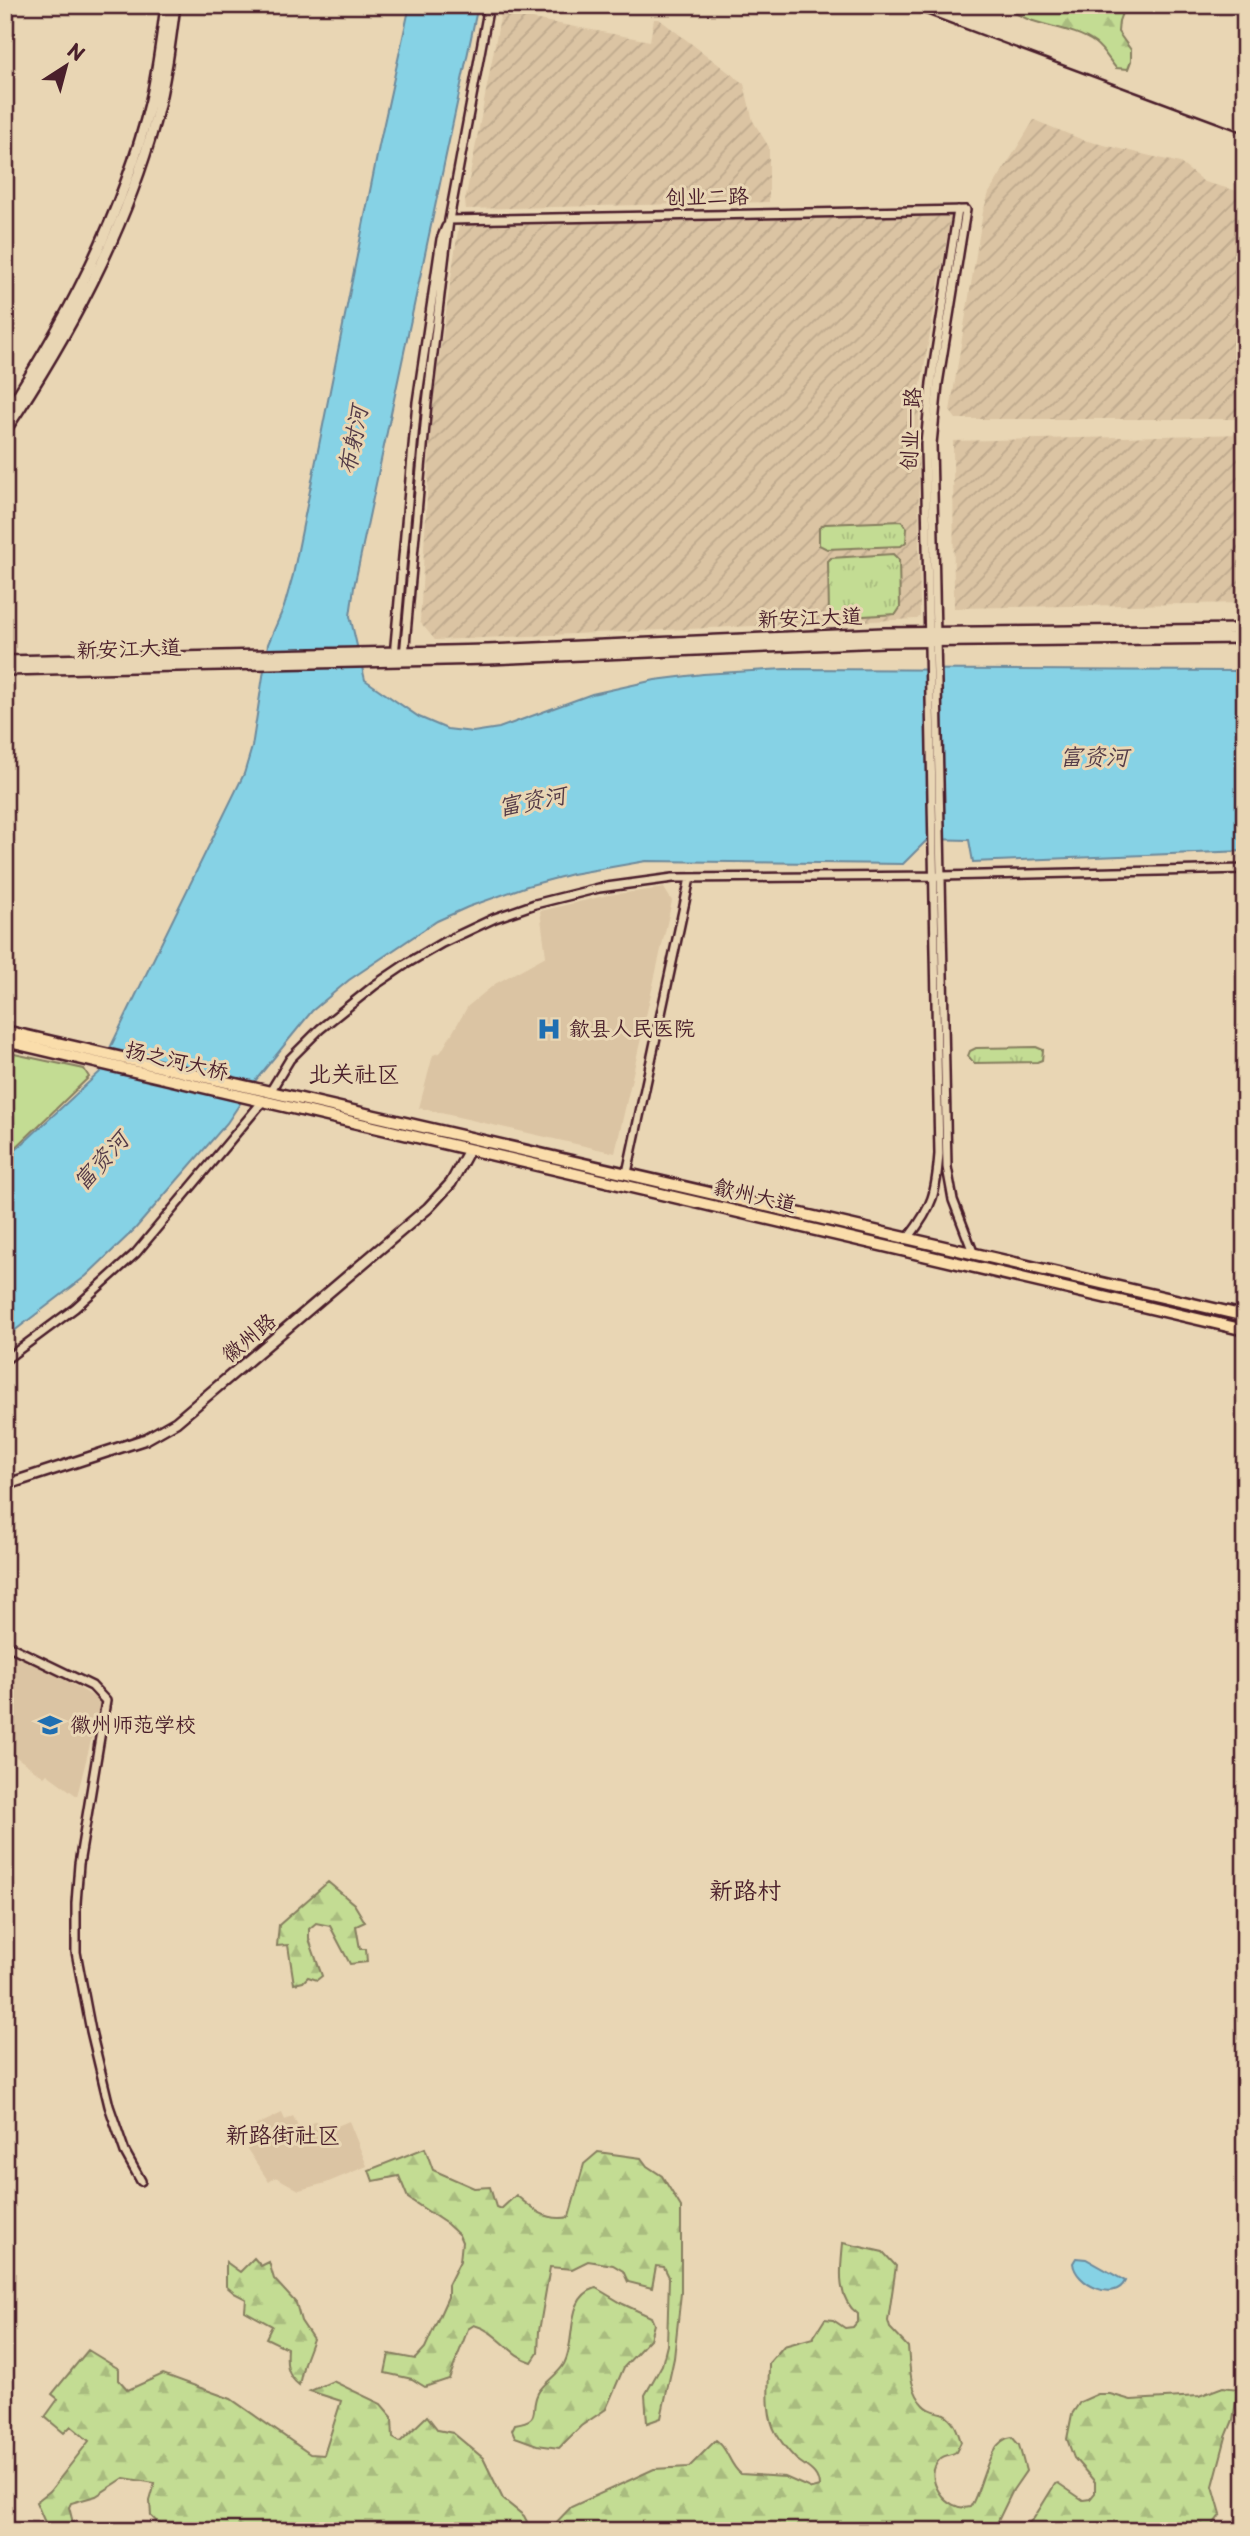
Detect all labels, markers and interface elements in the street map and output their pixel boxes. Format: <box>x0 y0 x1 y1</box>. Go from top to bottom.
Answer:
north arrow <box>32 32 102 102</box>
text: N <box>62 36 91 67</box>
street label: 创业二路 <box>665 178 749 212</box>
street label: 创业一路 <box>891 386 927 472</box>
water label: 布射河 <box>328 399 376 477</box>
street label: 新安江大道 <box>757 598 863 634</box>
street label: 新安江大道 <box>76 629 182 665</box>
water label: 富资河 <box>1060 738 1133 773</box>
water label: 富资河 <box>495 775 573 823</box>
place label: 歙县人民医院 <box>569 1011 695 1043</box>
hospital icon: 歙县人民医院 <box>535 1015 563 1043</box>
street label: 扬之河大桥 <box>123 1032 232 1086</box>
district label: 北关社区 <box>308 1055 400 1090</box>
water label: 富资河 <box>64 1120 139 1197</box>
street label: 歙州大道 <box>711 1169 800 1219</box>
street label: 徽州路 <box>213 1304 282 1369</box>
place label: 徽州师范学校 <box>70 1707 196 1739</box>
school or university icon: 徽州师范学校 <box>36 1711 64 1739</box>
district label: 新路村 <box>709 1871 781 1907</box>
district label: 新路街社区 <box>226 2116 341 2151</box>

